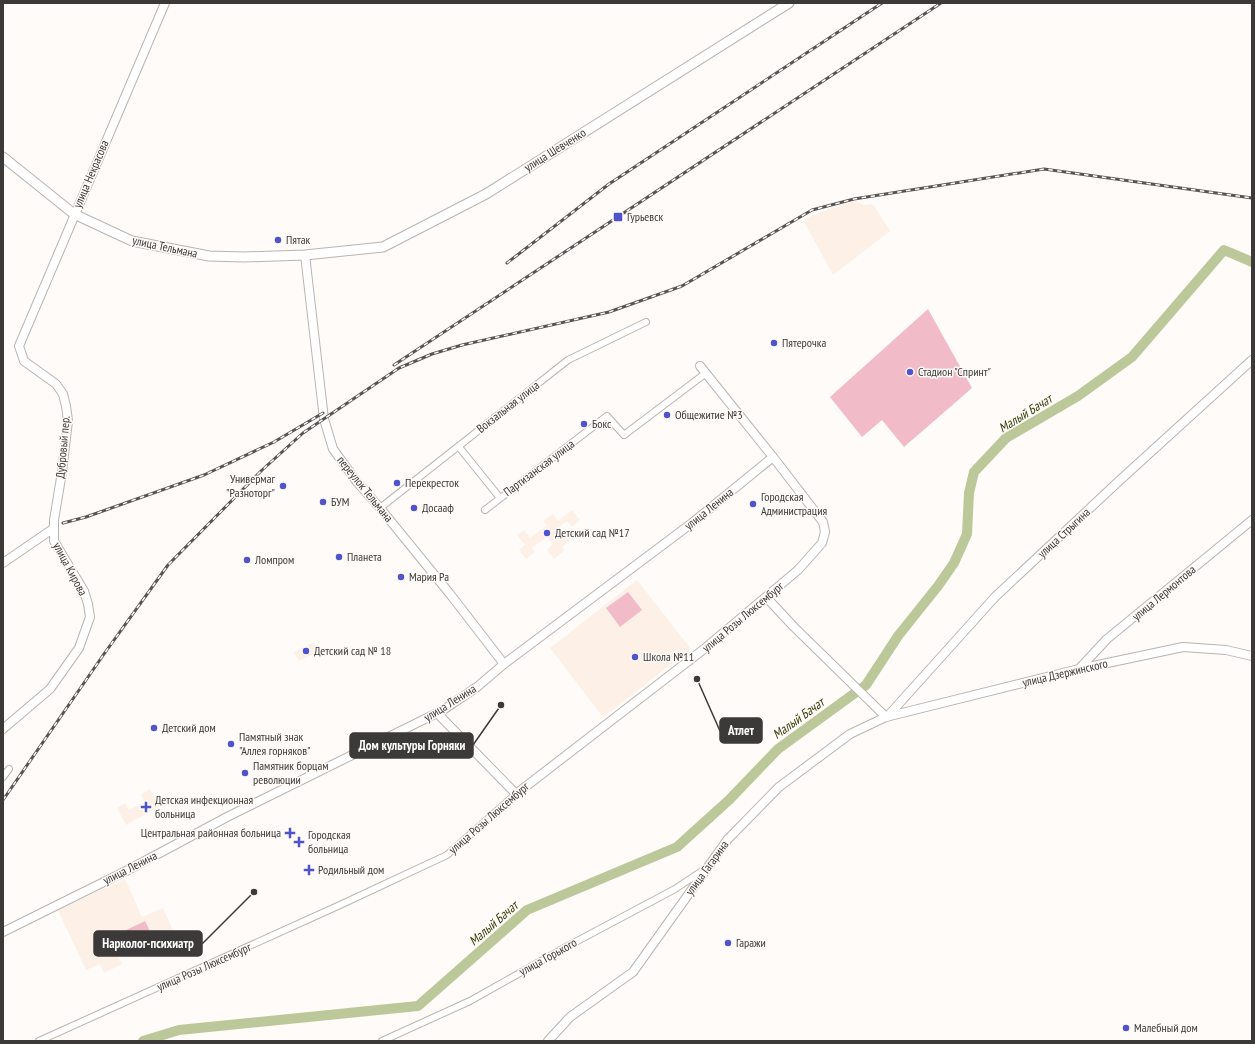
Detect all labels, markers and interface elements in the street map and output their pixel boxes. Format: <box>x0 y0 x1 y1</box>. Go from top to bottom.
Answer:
street label: улица Шевченко <box>521 125 588 174</box>
street label: улица Некрасова <box>70 138 112 210</box>
place label: Гурьевск <box>627 209 663 224</box>
marker: Гурьевск <box>612 211 624 223</box>
street label: улица Тельмана <box>131 232 199 261</box>
place label: Пятак <box>286 232 311 247</box>
marker: Пятак <box>273 235 283 245</box>
place label: Пятерочка <box>782 335 826 350</box>
marker: Пятерочка <box>769 338 779 348</box>
place label: Стадион "Спринт" <box>918 364 991 379</box>
marker: Стадион "Спринт" <box>905 367 915 377</box>
street label: Вокзальная улица <box>473 377 542 436</box>
water label: Малый Бачат <box>995 389 1057 436</box>
place label: Общежитие №3 <box>675 407 743 422</box>
marker: Общежитие №3 <box>662 410 672 420</box>
street label: Дубровый пер. <box>52 415 73 479</box>
place label: Бокс <box>592 416 612 431</box>
marker: Бокс <box>579 419 589 429</box>
street label: Партизанская улица <box>500 436 577 499</box>
street label: переулок Тельмана <box>334 453 397 525</box>
place label: Универмаг "Разноторг" <box>226 471 275 500</box>
place label: Перекресток <box>405 475 459 490</box>
marker: Перекресток <box>392 478 402 488</box>
marker: Универмаг "Разноторг" <box>278 481 288 491</box>
street label: улица Ленина <box>681 484 736 533</box>
place label: Городская Администрация <box>761 489 827 518</box>
place label: БУМ <box>331 494 349 509</box>
marker: БУМ <box>318 497 328 507</box>
marker: Городская Администрация <box>748 499 758 509</box>
place label: Досааф <box>422 500 454 515</box>
marker: Досааф <box>409 503 419 513</box>
street label: улица Стрыгина <box>1034 504 1093 561</box>
place label: Детский сад №17 <box>555 525 630 540</box>
marker: Детский сад №17 <box>542 528 552 538</box>
street label: улица Кирова <box>50 539 91 598</box>
place label: Планета <box>347 549 382 564</box>
place label: Ломпром <box>254 552 294 567</box>
marker: Планета <box>334 552 344 562</box>
marker: Ломпром <box>242 555 252 565</box>
street label: улица Лермонтова <box>1129 562 1199 624</box>
place label: Мария Ра <box>409 569 449 584</box>
marker: Мария Ра <box>396 572 406 582</box>
street label: улица Розы Люксембург <box>699 578 787 655</box>
place label: Детский сад № 18 <box>314 643 391 658</box>
marker: Детский сад № 18 <box>301 646 311 656</box>
place label: Школа №11 <box>643 649 694 664</box>
marker: Школа №11 <box>630 652 640 662</box>
street label: улица Дзержинского <box>1021 655 1109 690</box>
street label: улица Ленина <box>421 681 479 724</box>
water label: Малый Бачат <box>769 693 829 743</box>
callout: Атлет <box>720 718 762 743</box>
place label: Детский дом <box>162 720 216 735</box>
text: Атлет <box>727 722 754 739</box>
marker: Детский дом <box>149 723 159 733</box>
place label: Памятный знак "Аллея горняков" <box>239 729 310 758</box>
callout: Дом культуры Горняки <box>350 733 473 758</box>
text: Дом культуры Горняки <box>359 737 466 754</box>
marker: Памятный знак "Аллея горняков" <box>226 739 236 749</box>
place label: Памятник борцам революции <box>253 758 328 787</box>
marker: Памятник борцам революции <box>240 768 250 778</box>
street label: улица Розы Люксембург <box>445 778 532 857</box>
place label: Детская инфекционная больница <box>155 792 254 821</box>
marker: Детская инфекционная больница <box>140 801 152 813</box>
place label: Центральная районная больница <box>141 825 281 840</box>
marker: Центральная районная больница <box>284 827 296 839</box>
place label: Городская больница <box>308 827 351 856</box>
marker: Городская больница <box>293 836 305 848</box>
street label: улица Гагарина <box>682 837 732 898</box>
street label: улица Ленина <box>100 847 159 888</box>
place label: Родильный дом <box>318 862 384 877</box>
marker: Родильный дом <box>303 864 315 876</box>
water label: Малый Бачат <box>465 896 523 949</box>
callout: Нарколог-психиатр <box>94 931 202 956</box>
text: Нарколог-психиатр <box>102 935 194 952</box>
street label: улица Горького <box>516 935 579 979</box>
place label: Гаражи <box>736 935 766 950</box>
marker: Гаражи <box>723 938 733 948</box>
street label: улица Розы Люксембург <box>154 939 254 994</box>
place label: Малебный дом <box>1134 1020 1198 1035</box>
marker: Малебный дом <box>1121 1023 1131 1033</box>

